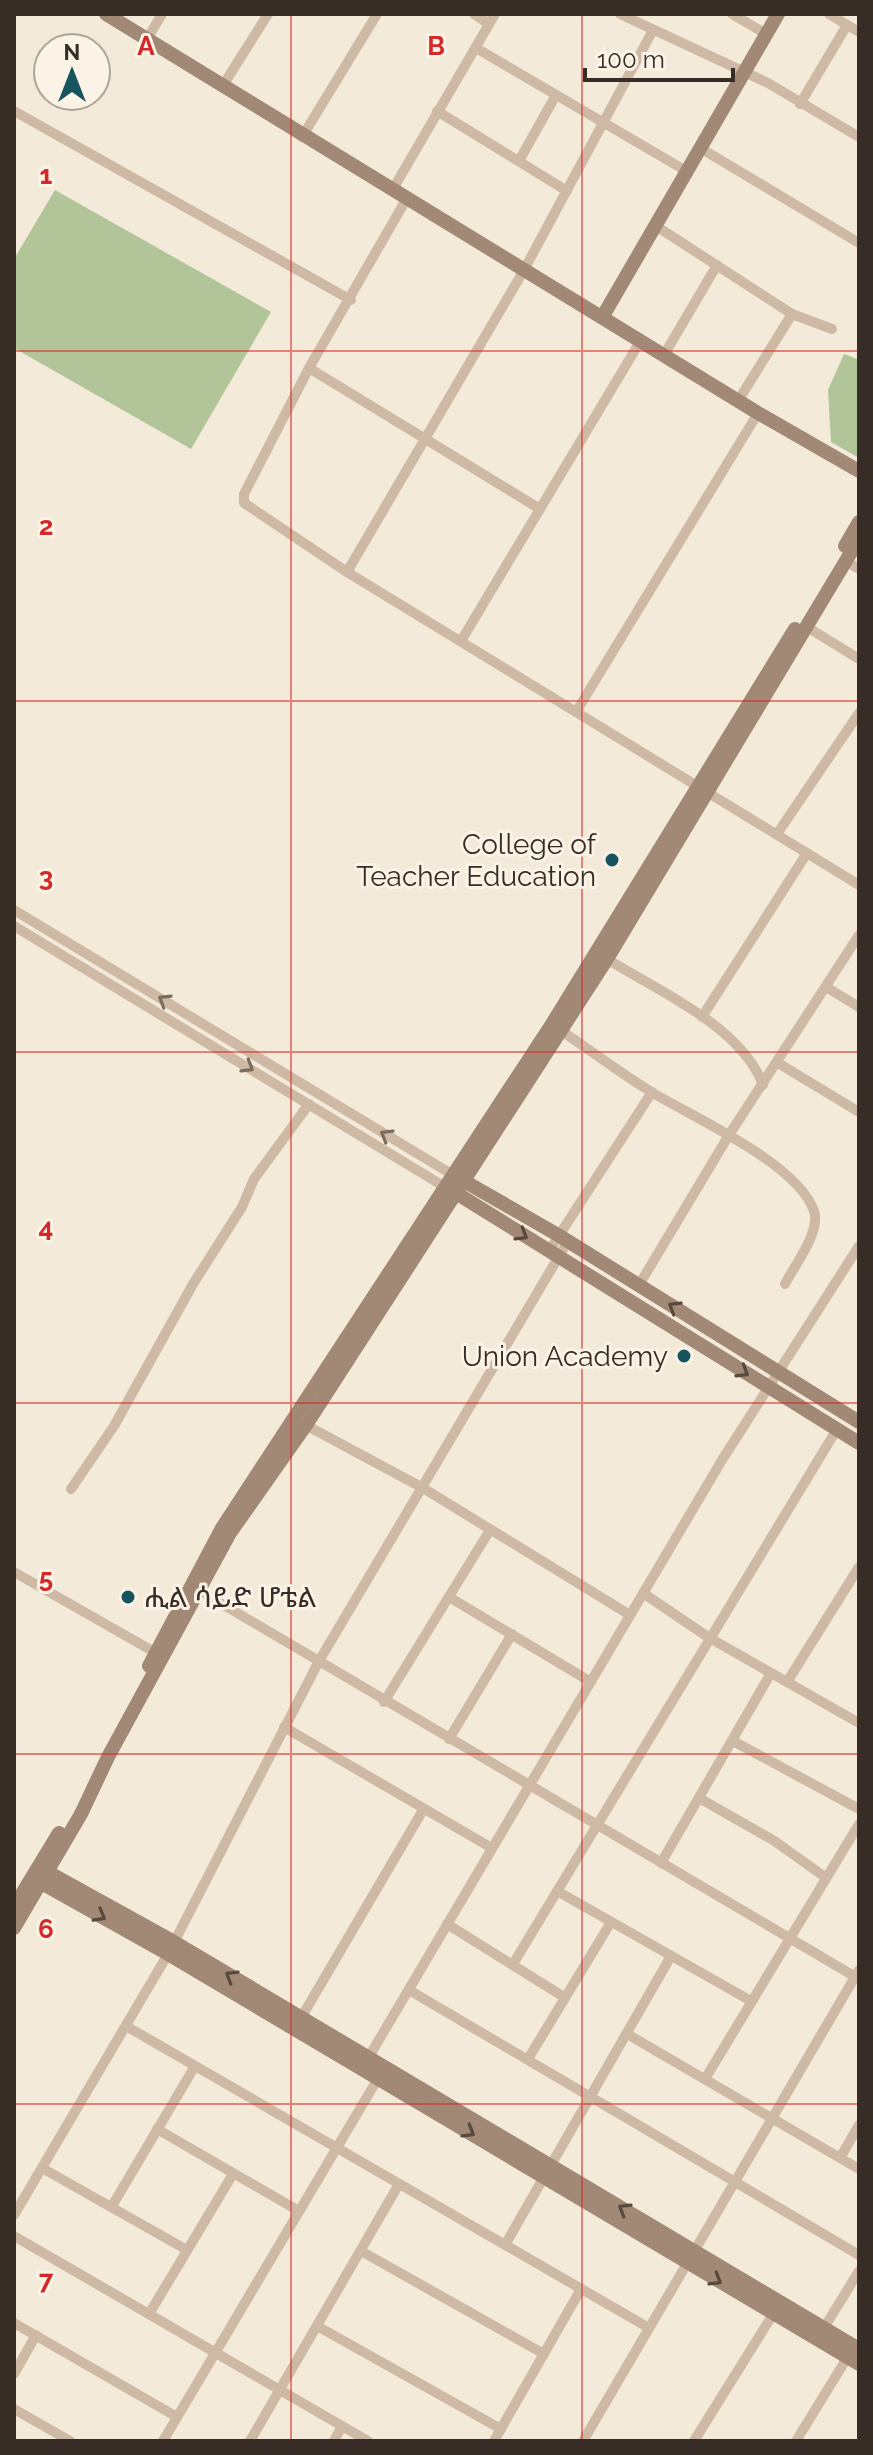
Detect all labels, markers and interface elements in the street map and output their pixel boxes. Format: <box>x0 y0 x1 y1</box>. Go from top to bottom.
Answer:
text: A <box>137 31 155 61</box>
text: B <box>427 31 445 61</box>
north arrow <box>32 32 112 112</box>
scale bar <box>585 32 733 82</box>
text: N <box>64 39 80 65</box>
text: 100 m <box>597 45 665 74</box>
text: 1 <box>40 160 53 190</box>
text: 2 <box>39 511 53 541</box>
place label: College of Teacher Education <box>356 828 598 893</box>
marker: College of Teacher Education <box>603 851 621 869</box>
text: 3 <box>39 862 53 892</box>
one-way arrow <box>158 994 173 1010</box>
one-way arrow <box>240 1058 254 1073</box>
one-way arrow <box>380 1129 395 1144</box>
text: 4 <box>39 1213 53 1243</box>
one-way arrow <box>513 1225 528 1240</box>
one-way arrow <box>668 1301 683 1316</box>
place label: Union Academy <box>462 1340 668 1373</box>
marker: Union Academy <box>675 1347 693 1365</box>
one-way arrow <box>734 1362 749 1378</box>
text: 5 <box>39 1563 53 1593</box>
place label: ሒል ሳይድ ሆቴል <box>144 1581 317 1614</box>
marker: ሒል ሳይድ ሆቴል <box>119 1588 137 1606</box>
one-way arrow <box>92 1907 106 1922</box>
text: 6 <box>38 1914 54 1944</box>
one-way arrow <box>225 1970 240 1986</box>
one-way arrow <box>460 2122 475 2138</box>
one-way arrow <box>618 2203 633 2218</box>
text: 7 <box>39 2265 54 2295</box>
one-way arrow <box>707 2271 722 2286</box>

